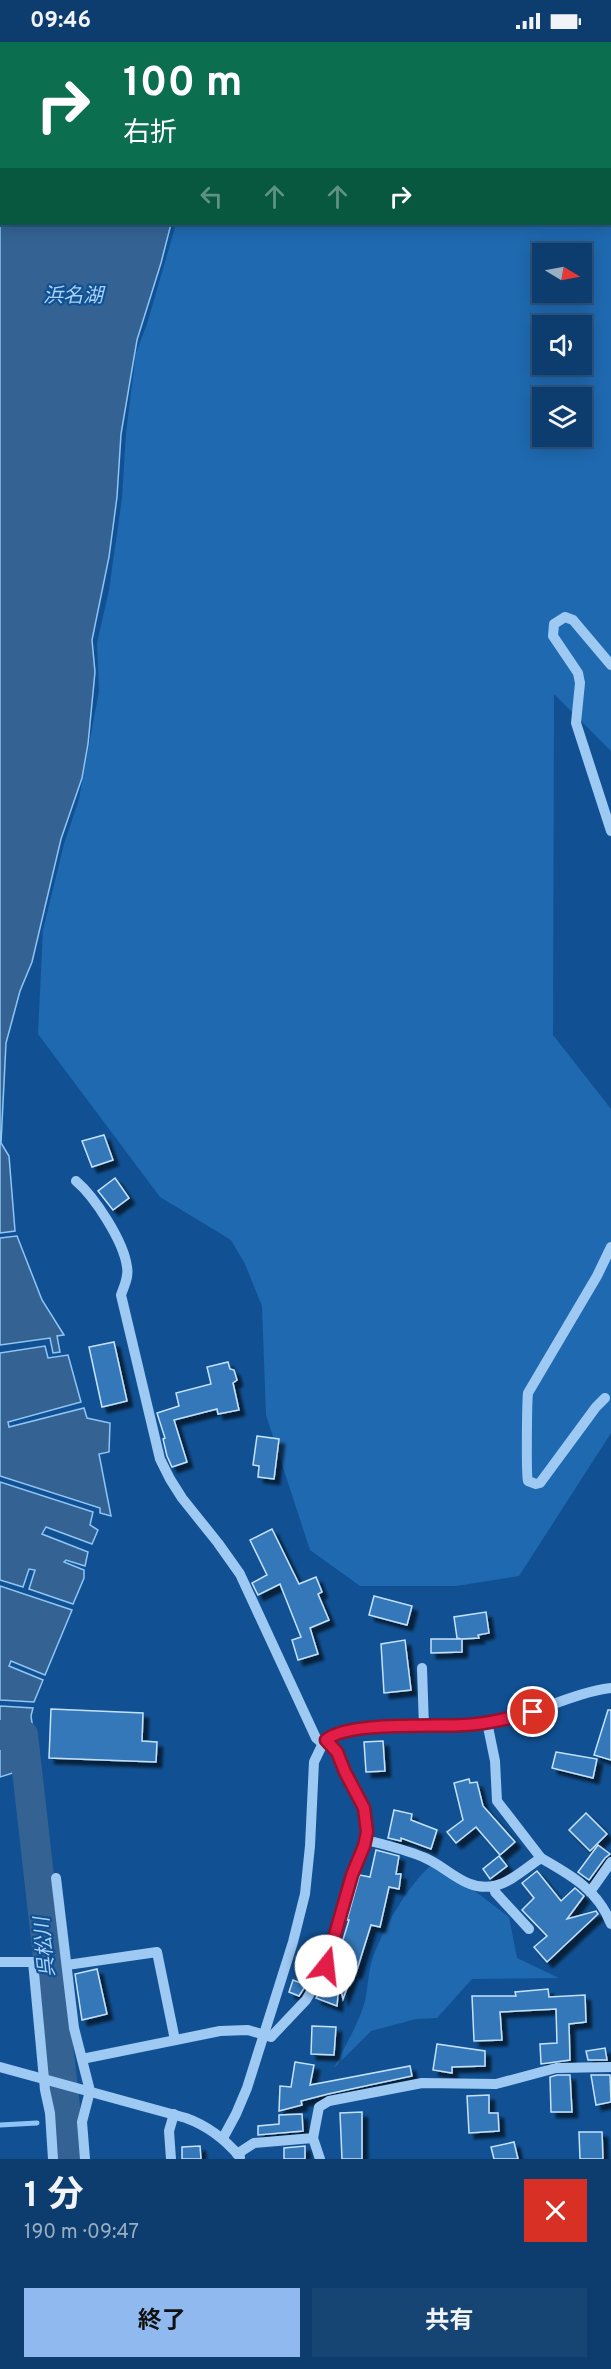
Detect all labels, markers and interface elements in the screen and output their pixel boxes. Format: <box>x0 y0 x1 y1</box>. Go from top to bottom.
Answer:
text: 09:46 <box>30 8 91 35</box>
text: 100 m <box>123 58 242 111</box>
icon: right <box>24 66 102 144</box>
text: 右折 <box>123 117 177 151</box>
icon: left <box>195 180 228 213</box>
icon: ahead <box>258 180 291 213</box>
icon: ahead <box>321 180 354 213</box>
icon: right <box>384 180 417 213</box>
north arrow <box>532 243 592 303</box>
map controls <box>532 243 592 447</box>
water label: 浜名湖 <box>43 284 106 310</box>
button: sound <box>532 315 592 375</box>
button: layers <box>532 387 592 447</box>
pin <box>507 1686 558 1737</box>
icon: arrive <box>516 1695 549 1728</box>
water label: 呉松川 <box>30 1914 62 1978</box>
position arrow <box>294 1934 358 1998</box>
text: 1 分 <box>24 2174 83 2220</box>
button: close <box>524 2179 587 2242</box>
text: 190 m · 09:47 <box>24 2220 139 2246</box>
button: 終了 <box>24 2288 300 2357</box>
button: 共有 <box>312 2288 587 2357</box>

